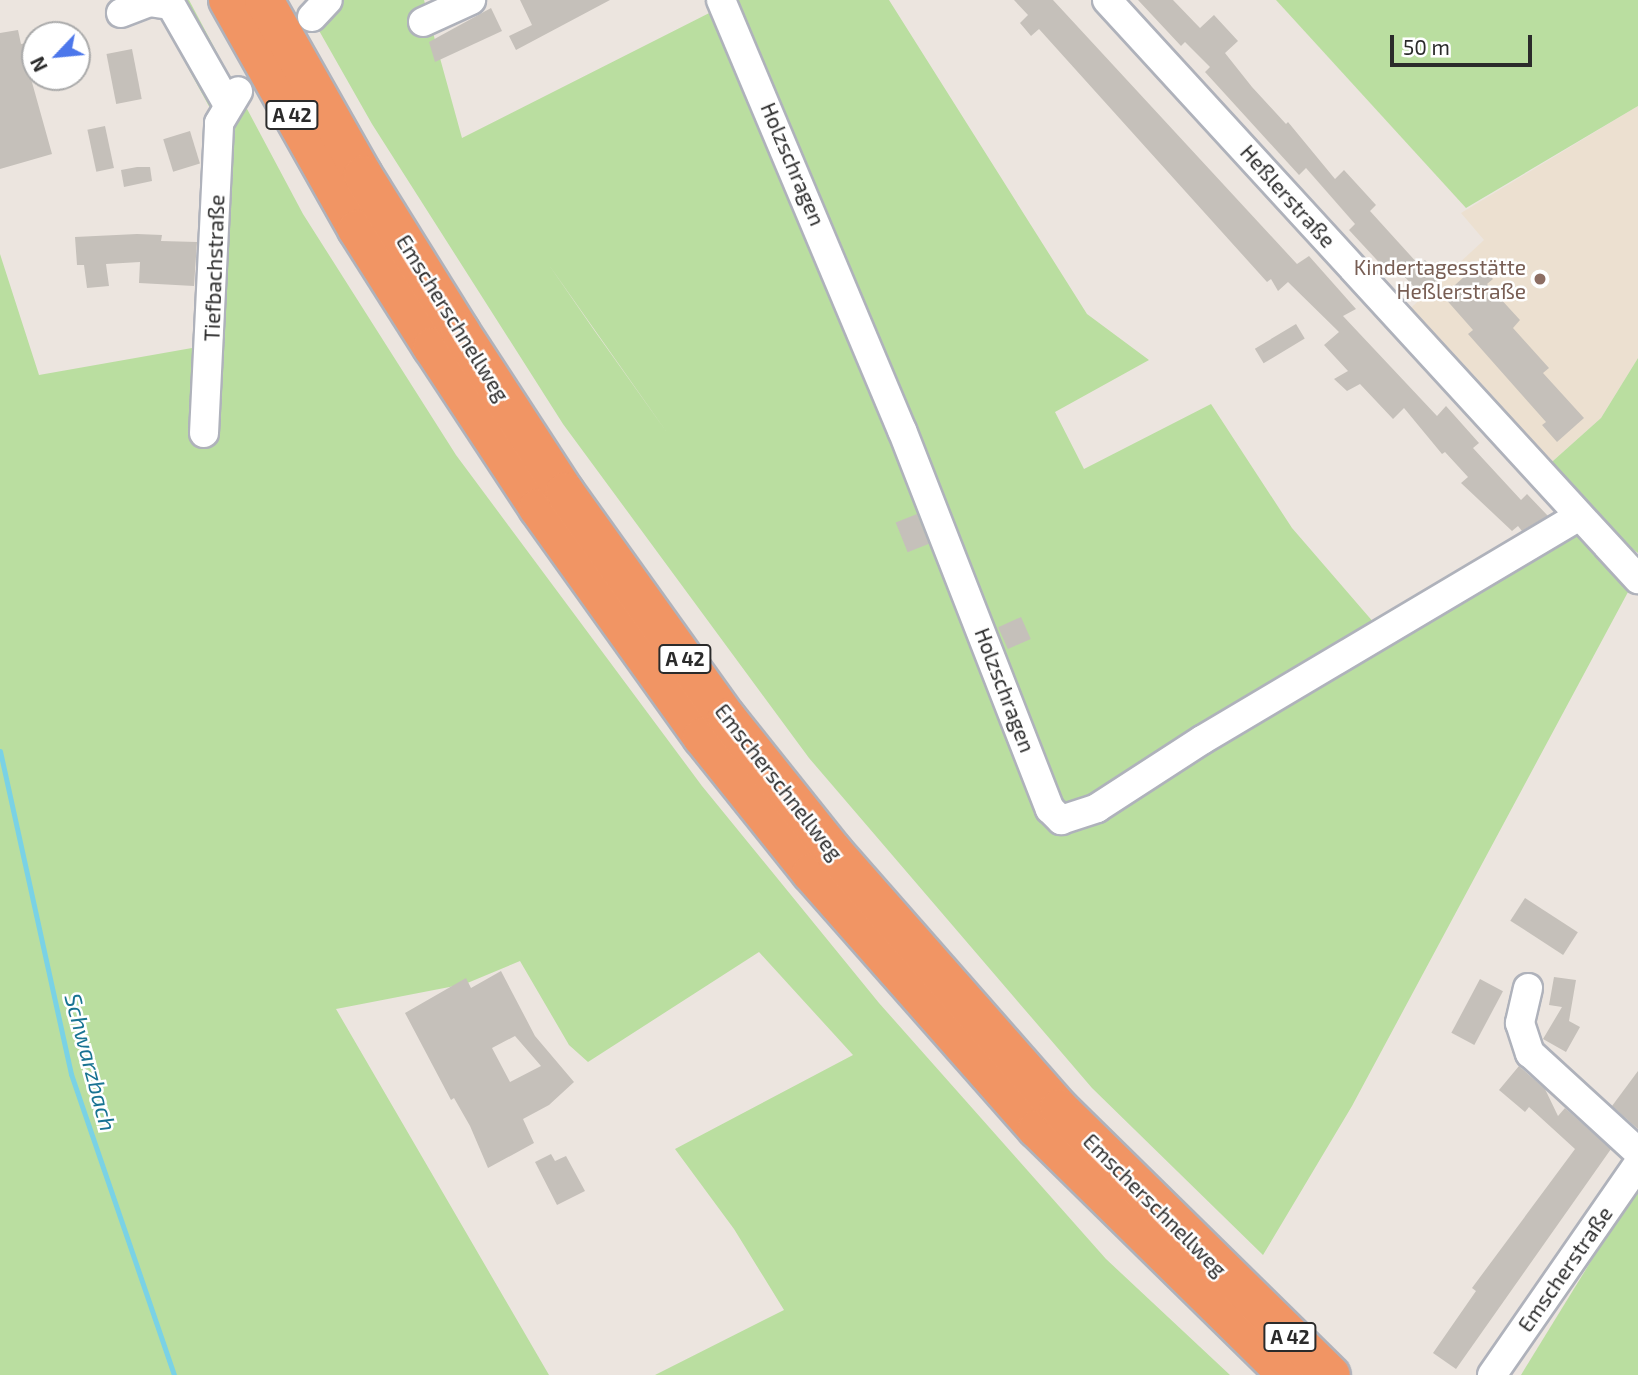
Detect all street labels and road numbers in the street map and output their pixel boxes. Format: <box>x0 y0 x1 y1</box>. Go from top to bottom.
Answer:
road number: A 42 <box>264 99 320 130</box>
street label: Holzschragen <box>756 99 830 229</box>
street label: Heßlerstraße <box>1235 139 1341 253</box>
street label: Tiefbachstraße <box>199 194 229 342</box>
street label: Emscherschnellweg <box>391 230 515 406</box>
street label: Holzschragen <box>970 624 1040 756</box>
road number: A 42 <box>657 644 713 674</box>
street label: Emscherschnellweg <box>710 699 848 865</box>
street label: Emscherschnellweg <box>1078 1128 1232 1282</box>
street label: Emscherstraße <box>1513 1202 1617 1336</box>
road number: A 42 <box>1262 1322 1318 1352</box>

